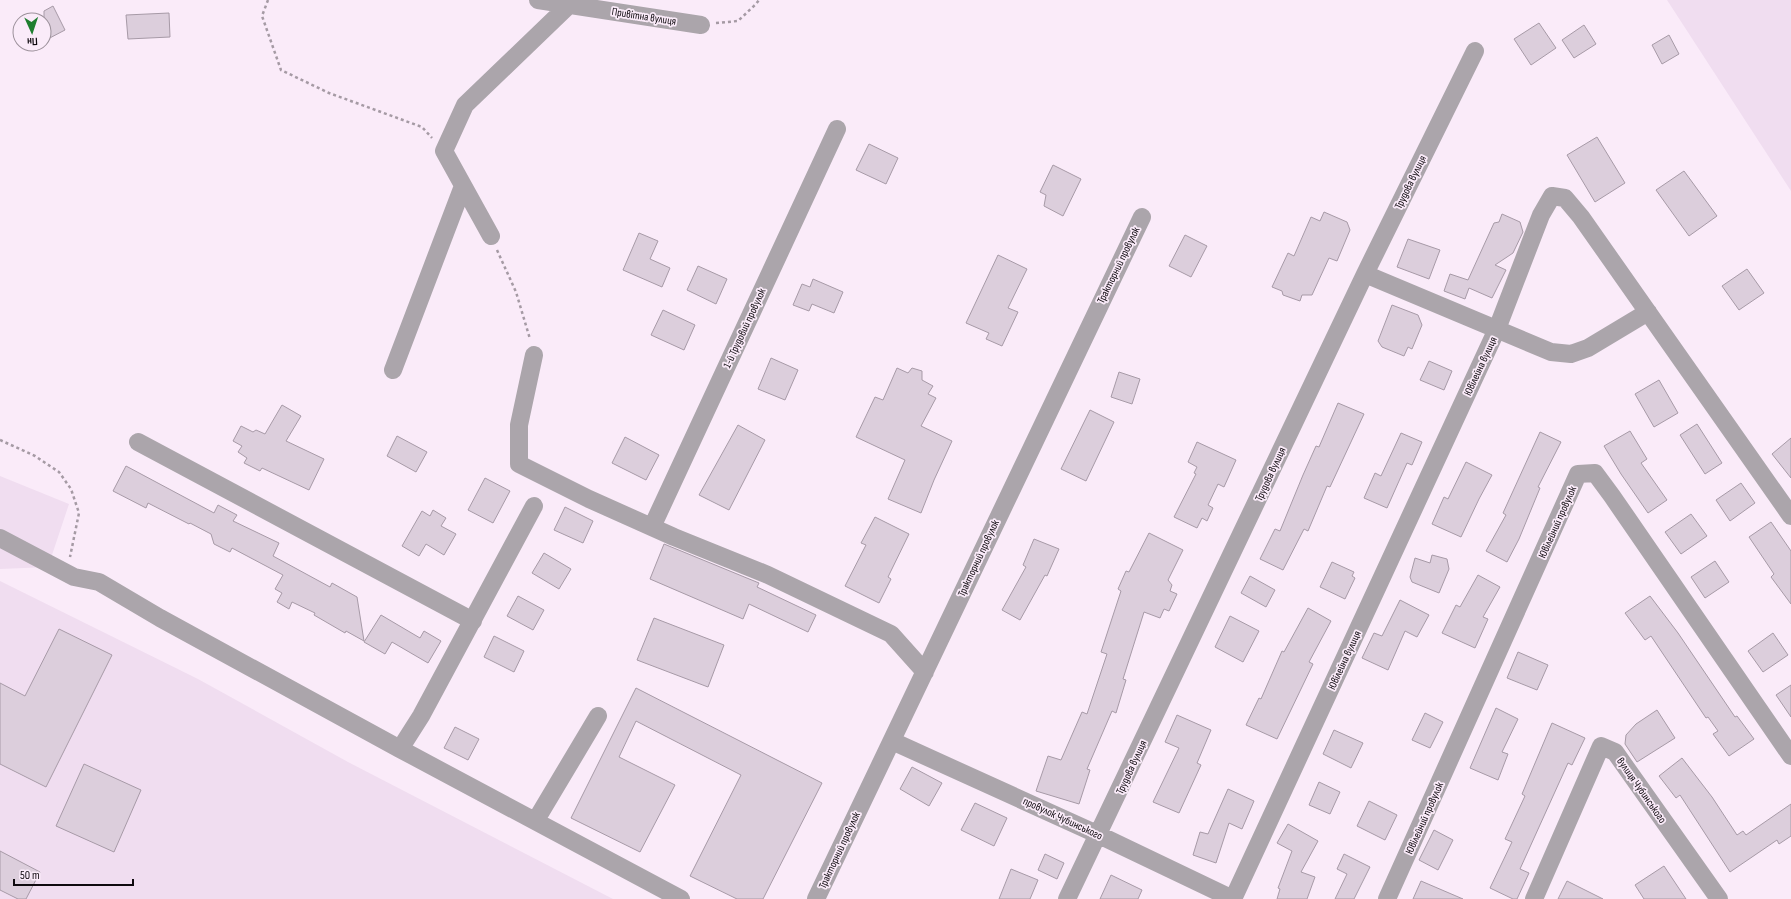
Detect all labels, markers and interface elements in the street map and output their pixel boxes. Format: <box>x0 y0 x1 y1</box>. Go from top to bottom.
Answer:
street label: Привітна вулиця <box>611 5 677 28</box>
north arrow <box>12 12 52 52</box>
text: Пн <box>27 35 38 48</box>
street label: Трудова вулиця <box>1392 153 1429 211</box>
street label: Тракторний провулок <box>1094 224 1143 306</box>
street label: 1-й Трудовий провулок <box>720 286 769 370</box>
street label: Ювілейна вулиця <box>1461 335 1500 398</box>
street label: Трудова вулиця <box>1252 445 1289 503</box>
street label: Ювілейний провулок <box>1536 483 1580 560</box>
street label: Тракторний провулок <box>955 517 1002 599</box>
street label: Ювілейна вулиця <box>1325 629 1364 692</box>
street label: Трудова вулиця <box>1113 738 1150 796</box>
street label: вулиця Чубинського <box>1614 755 1669 826</box>
street label: Ювілейний провулок <box>1403 779 1447 856</box>
street label: провулок Чубинського <box>1021 794 1105 843</box>
street label: Тракторний провулок <box>816 809 863 891</box>
scale bar <box>14 861 133 887</box>
text: 50 m <box>20 868 40 883</box>

